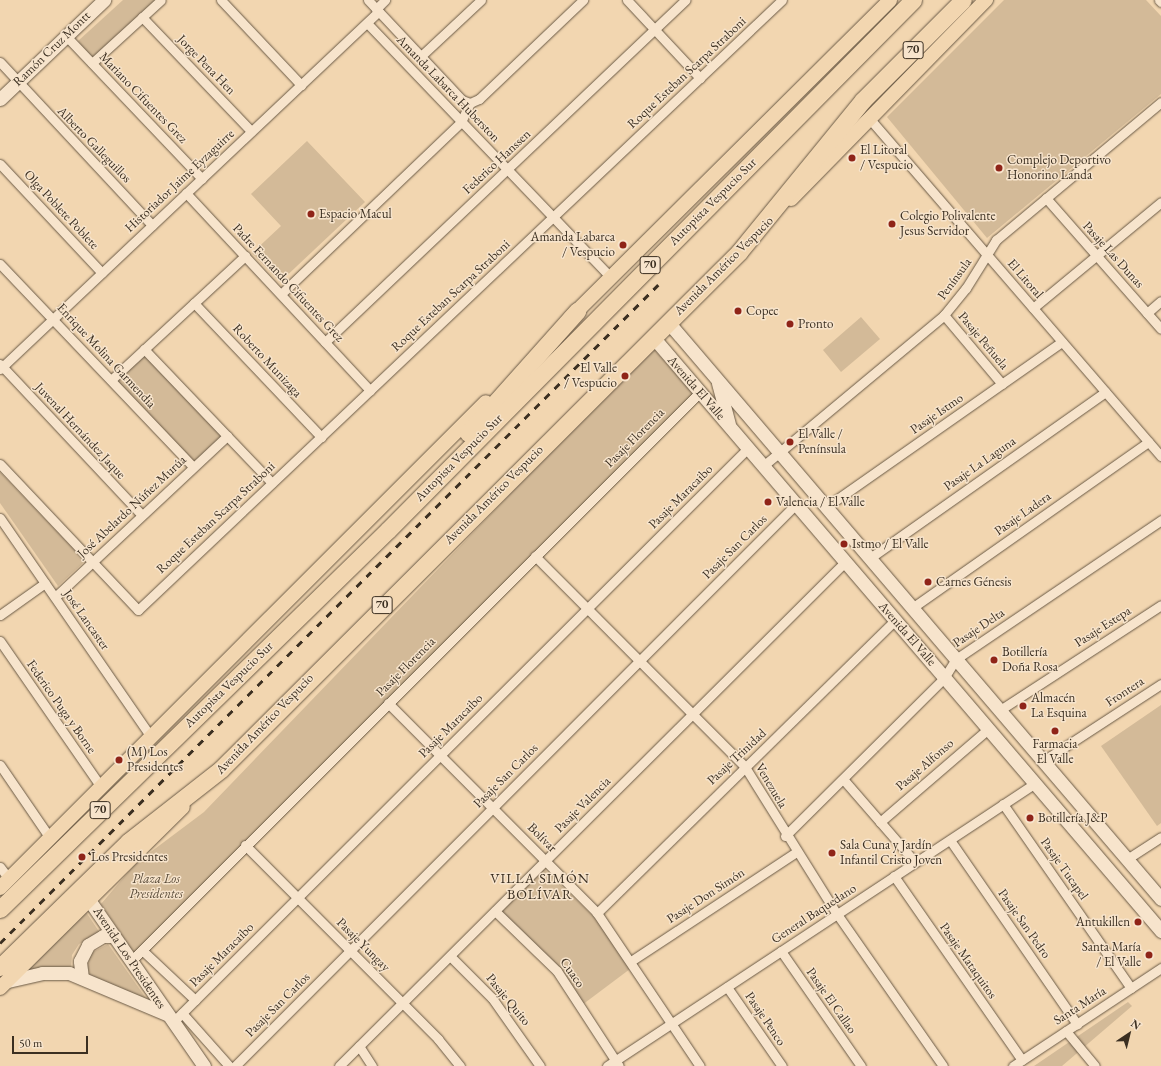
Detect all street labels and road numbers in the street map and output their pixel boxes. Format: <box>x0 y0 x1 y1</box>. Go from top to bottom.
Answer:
street label: Ramón Cruz Montt <box>10 8 94 90</box>
street label: Roque Esteban Scarpa Straboni <box>624 14 750 132</box>
street label: Jorge Pena Hen <box>174 32 238 98</box>
street label: Amanda Labarca Huberston <box>393 32 503 146</box>
road number: 70 <box>902 40 924 60</box>
street label: Mariano Cifuentes Grez <box>96 49 190 147</box>
street label: Alberto Galleguillos <box>54 104 134 186</box>
street label: Historiador Jaime Eyzaguirre <box>122 126 238 236</box>
street label: Federico Hanssen <box>460 127 534 197</box>
street label: Autopista Vespucio Sur <box>666 155 760 249</box>
street label: Olga Poblete Poblete <box>20 167 102 253</box>
street label: Avenida Américo Vespucio <box>671 213 777 319</box>
street label: Pasaje Las Dunas <box>1079 219 1147 291</box>
street label: Padre Fernando Cifuentes Grez <box>229 221 347 345</box>
street label: Roque Esteban Scarpa Straboni <box>388 237 514 355</box>
road number: 70 <box>639 255 661 275</box>
street label: Península <box>935 255 975 303</box>
street label: El Litoral <box>1004 256 1046 302</box>
street label: Enrique Molina Garmendia <box>53 300 159 412</box>
street label: Pasaje Peñuela <box>954 309 1012 373</box>
street label: Roberto Munizaga <box>229 321 305 401</box>
street label: Avenida El Valle <box>664 353 728 423</box>
street label: Juvenal Hernández Jaque <box>31 380 129 482</box>
street label: Pasaje Istmo <box>908 390 966 438</box>
street label: Pasaje Florencia <box>602 405 668 471</box>
street label: Autopista Vespucio Sur <box>412 411 506 505</box>
street label: Pasaje La Laguna <box>941 433 1019 495</box>
street label: Avenida Américo Vespucio <box>441 442 547 548</box>
street label: José Abelardo Núñez Murúa <box>74 452 190 562</box>
street label: Roque Esteban Scarpa Straboni <box>153 459 279 577</box>
street label: Pasaje Maracaibo <box>646 462 716 532</box>
street label: Pasaje Ladera <box>992 489 1054 539</box>
street label: Pasaje San Carlos <box>700 512 770 582</box>
street label: José Lancaster <box>59 587 113 653</box>
road number: 70 <box>371 595 393 615</box>
street label: Avenida El Valle <box>875 599 939 669</box>
street label: Pasaje Estepa <box>1072 603 1134 651</box>
street label: Pasaje Delta <box>950 605 1008 651</box>
street label: Pasaje Florencia <box>373 634 439 700</box>
street label: Autopista Vespucio Sur <box>181 639 277 731</box>
street label: Federico Puga y Borne <box>23 657 99 757</box>
street label: Avenida Américo Vespucio <box>213 670 317 778</box>
street label: Frontera <box>1103 674 1147 710</box>
street label: Pasaje Maracaibo <box>416 691 486 761</box>
street label: Pasaje Trinidad <box>704 726 770 788</box>
street label: Pasaje Alfonso <box>893 736 957 794</box>
street label: Pasaje San Carlos <box>471 741 541 811</box>
street label: Venezuela <box>752 761 790 811</box>
street label: Pasaje Valencia <box>552 774 614 836</box>
road number: 70 <box>89 800 111 820</box>
street label: Bolívar <box>524 820 560 856</box>
street label: Pasaje Tucapel <box>1037 835 1091 903</box>
street label: Pasaje Don Simón <box>664 865 748 927</box>
street label: General Baquedano <box>769 881 859 947</box>
street label: Pasaje San Pedro <box>994 886 1054 962</box>
street label: Avenida Los Presidentes <box>89 904 169 1012</box>
street label: Pasaje Yungay <box>333 915 393 975</box>
street label: Pasaje Maracaibo <box>187 920 257 990</box>
street label: Pasaje Mataquitos <box>936 920 1000 1002</box>
street label: Cuaco <box>556 955 588 991</box>
street label: Pasaje El Callao <box>803 965 859 1037</box>
street label: Pasaje San Carlos <box>243 970 313 1040</box>
street label: Pasaje Quito <box>482 971 534 1029</box>
street label: Santa María <box>1051 983 1109 1029</box>
street label: Pasaje Penco <box>741 989 789 1049</box>

